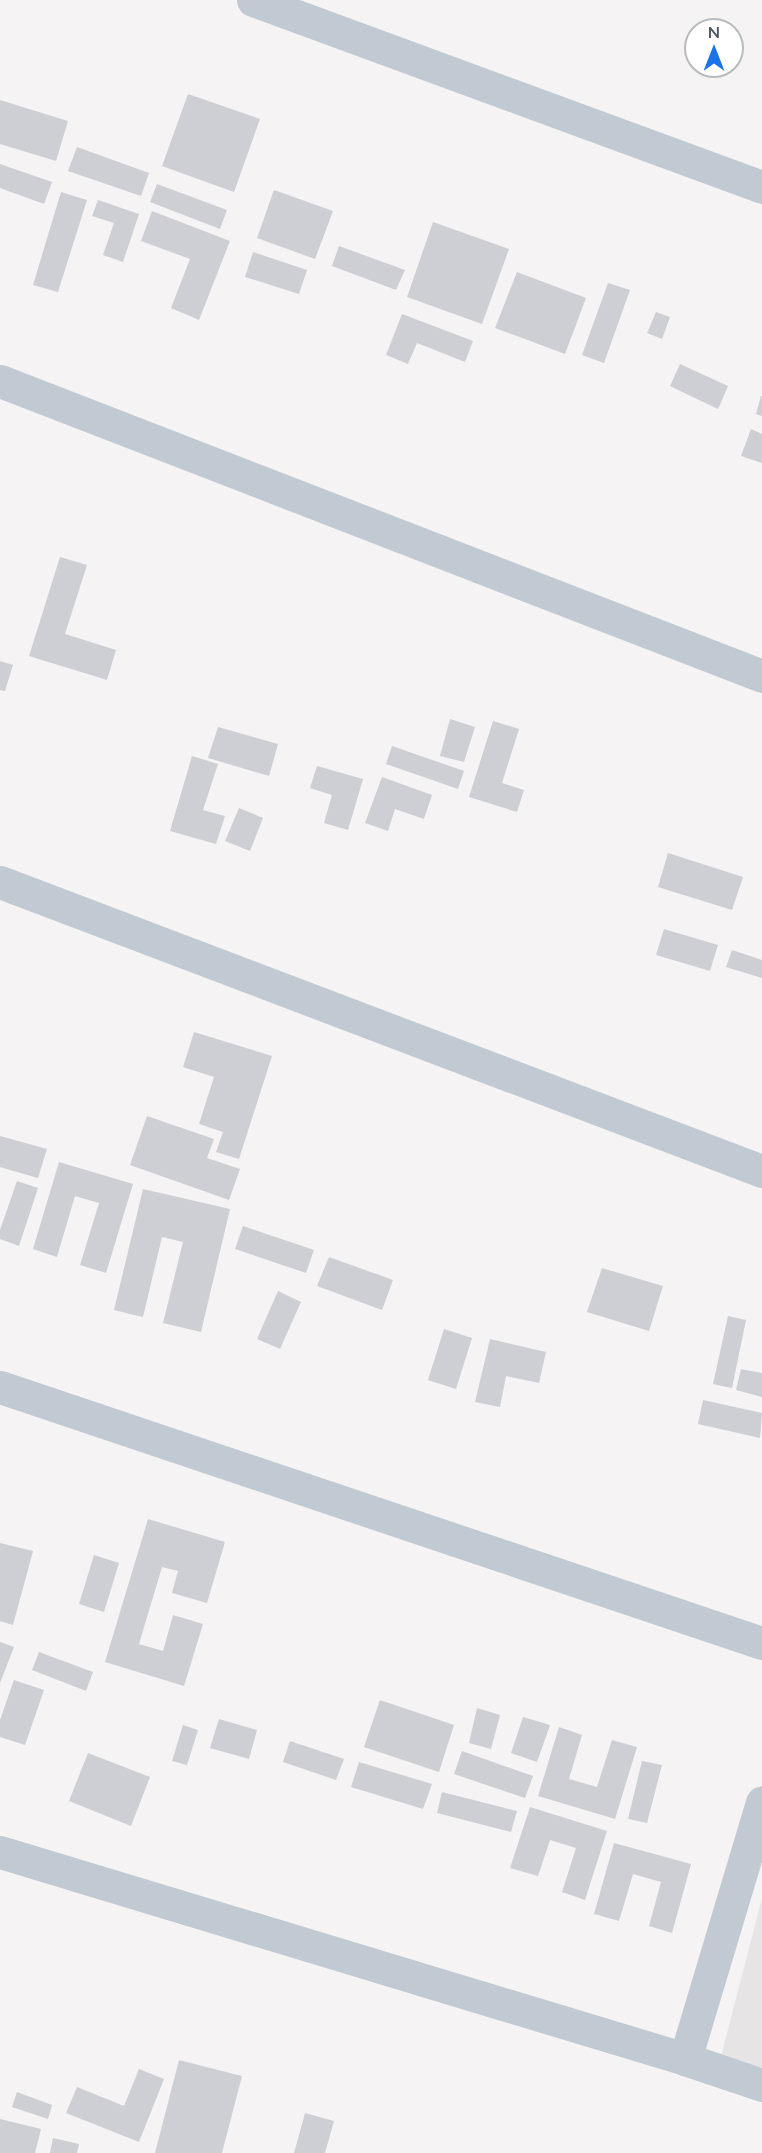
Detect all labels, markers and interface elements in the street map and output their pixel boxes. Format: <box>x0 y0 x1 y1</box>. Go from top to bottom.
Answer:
north arrow <box>684 18 744 78</box>
text: N <box>708 22 720 41</box>

